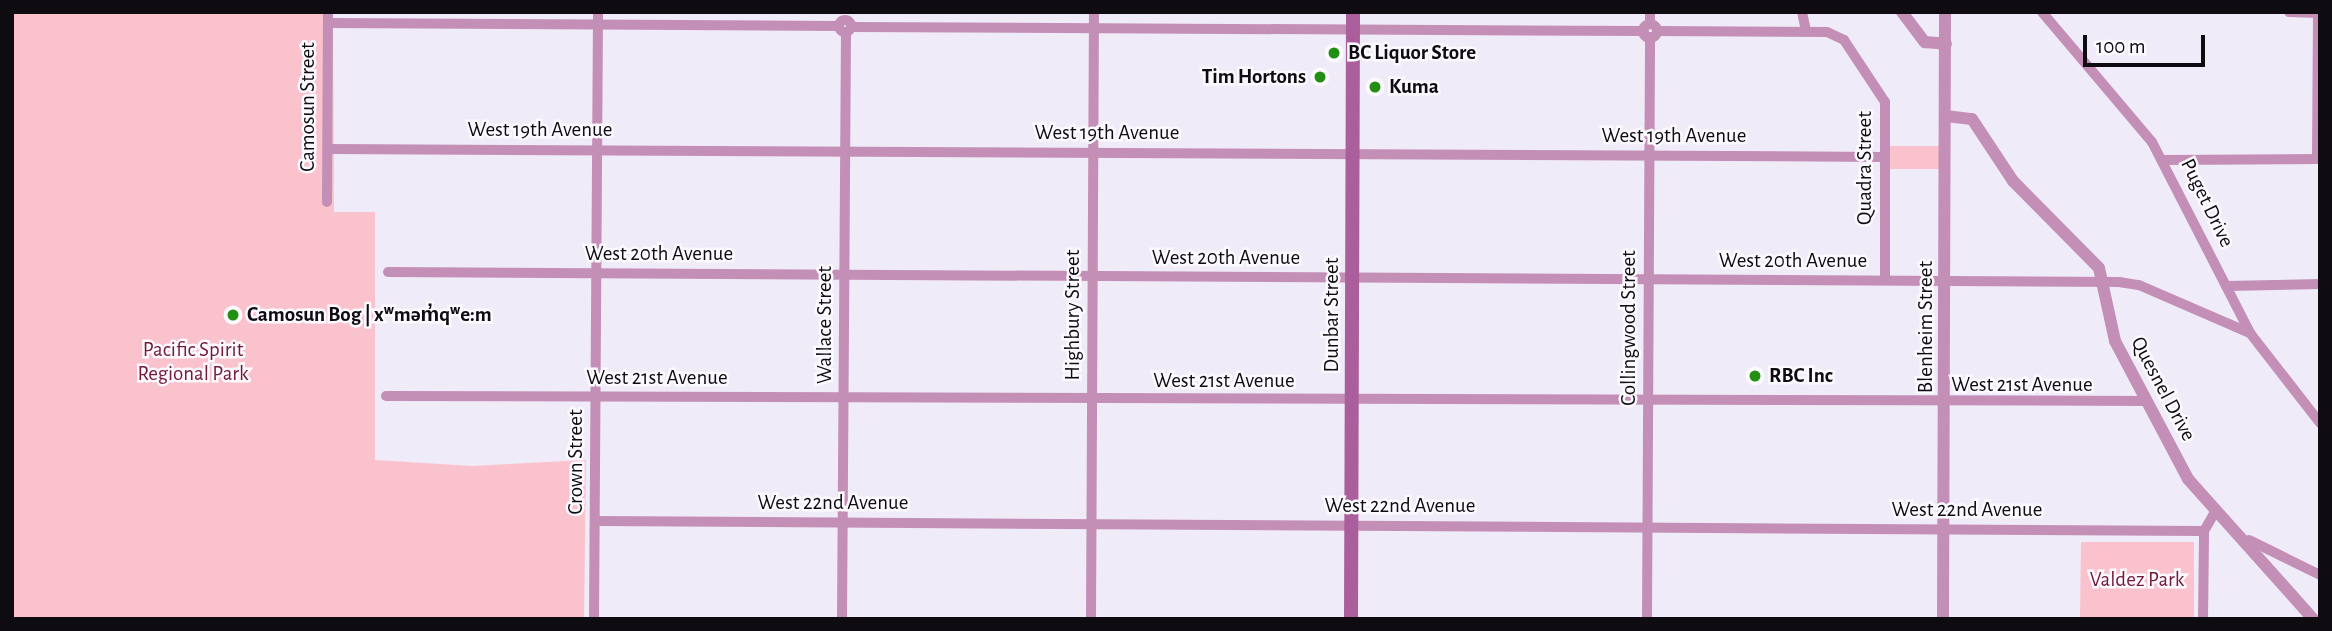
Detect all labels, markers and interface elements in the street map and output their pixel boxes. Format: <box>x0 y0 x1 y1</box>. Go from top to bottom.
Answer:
scale bar <box>2087 21 2210 65</box>
text: 100 m <box>2096 36 2146 57</box>
place label: BC Liquor Store <box>1348 40 1476 66</box>
street label: Camosun Street <box>295 42 321 172</box>
marker: BC Liquor Store <box>1326 45 1342 61</box>
place label: Tim Hortons <box>1202 64 1306 90</box>
marker: Tim Hortons <box>1312 69 1328 85</box>
place label: Kuma <box>1389 74 1439 100</box>
marker: Kuma <box>1367 79 1383 95</box>
street label: Quadra Street <box>1852 111 1878 225</box>
street label: West 19th Avenue <box>468 117 612 143</box>
street label: West 19th Avenue <box>1035 120 1179 146</box>
street label: West 19th Avenue <box>1602 123 1746 149</box>
street label: Puget Drive <box>2175 155 2239 251</box>
street label: West 20th Avenue <box>585 241 733 267</box>
street label: West 20th Avenue <box>1152 245 1300 271</box>
street label: West 20th Avenue <box>1719 248 1867 274</box>
street label: Highbury Street <box>1060 250 1086 380</box>
street label: Collingwood Street <box>1616 250 1642 406</box>
street label: Dunbar Street <box>1319 258 1345 372</box>
street label: Blenheim Street <box>1913 261 1939 393</box>
street label: Wallace Street <box>812 266 838 384</box>
place label: Camosun Bog | xʷməm̓qʷe:m <box>247 302 492 328</box>
marker: Camosun Bog | xʷməm̓qʷe:m <box>225 307 241 323</box>
street label: Quesnel Drive <box>2125 333 2201 445</box>
park label: Pacific Spirit Regional Park <box>137 337 249 387</box>
place label: RBC Inc <box>1769 363 1833 389</box>
street label: West 21st Avenue <box>586 365 728 391</box>
street label: West 21st Avenue <box>1153 368 1295 394</box>
marker: RBC Inc <box>1747 368 1763 384</box>
street label: West 21st Avenue <box>1951 372 2093 398</box>
street label: Crown Street <box>563 409 589 515</box>
street label: West 22nd Avenue <box>758 490 908 516</box>
street label: West 22nd Avenue <box>1325 493 1475 519</box>
street label: West 22nd Avenue <box>1892 497 2042 523</box>
park label: Valdez Park <box>2090 567 2184 593</box>

